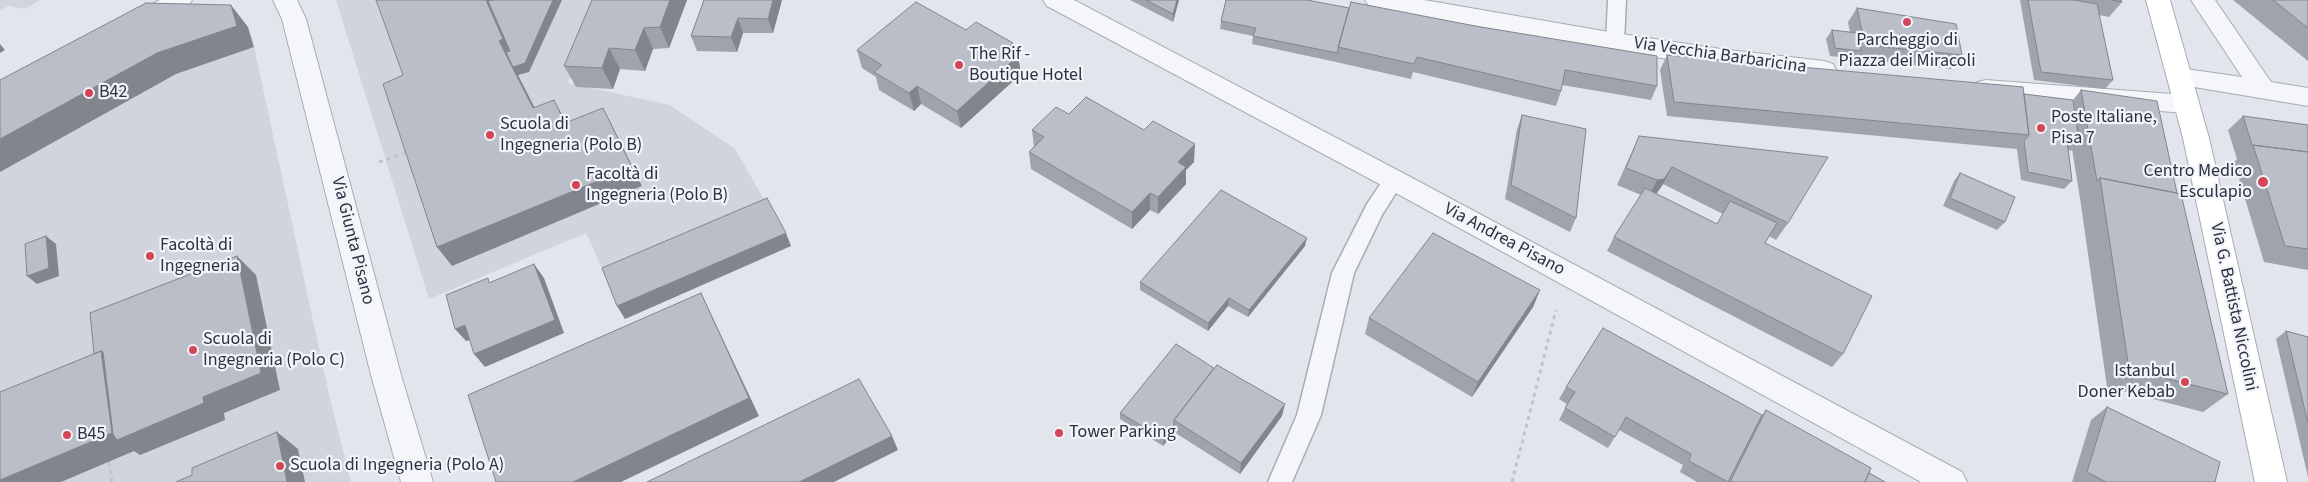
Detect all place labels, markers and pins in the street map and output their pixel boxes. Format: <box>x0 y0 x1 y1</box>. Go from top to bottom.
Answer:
marker: Parcheggio di Piazza dei Miracoli <box>1901 16 1913 28</box>
place label: Parcheggio di Piazza dei Miracoli <box>1838 30 1976 72</box>
place label: The Rif - Boutique Hotel <box>969 44 1082 86</box>
marker: The Rif - Boutique Hotel <box>953 59 965 71</box>
place label: B42 <box>99 82 127 104</box>
marker: B42 <box>83 87 95 99</box>
place label: Poste Italiane, Pisa 7 <box>2051 107 2157 150</box>
place label: Scuola di Ingegneria (Polo B) <box>500 114 642 156</box>
marker: Poste Italiane, Pisa 7 <box>2035 122 2047 134</box>
marker: Scuola di Ingegneria (Polo B) <box>484 129 496 141</box>
place label: Centro Medico Esculapio <box>2143 161 2252 203</box>
place label: Facoltà di Ingegneria (Polo B) <box>586 164 728 206</box>
marker: Centro Medico Esculapio <box>2256 175 2270 189</box>
marker: Facoltà di Ingegneria (Polo B) <box>570 179 582 191</box>
place label: Facoltà di Ingegneria <box>160 235 240 278</box>
marker: Facoltà di Ingegneria <box>144 250 156 262</box>
place label: Scuola di Ingegneria (Polo C) <box>203 329 345 372</box>
marker: Scuola di Ingegneria (Polo C) <box>187 344 199 356</box>
place label: Istanbul Doner Kebab <box>2078 361 2175 404</box>
marker: Istanbul Doner Kebab <box>2179 376 2191 388</box>
place label: Tower Parking <box>1069 422 1176 444</box>
place label: B45 <box>77 424 105 446</box>
marker: Tower Parking <box>1053 427 1065 439</box>
marker: B45 <box>61 429 73 441</box>
place label: Scuola di Ingegneria (Polo A) <box>290 455 504 477</box>
marker: Scuola di Ingegneria (Polo A) <box>274 460 286 472</box>

